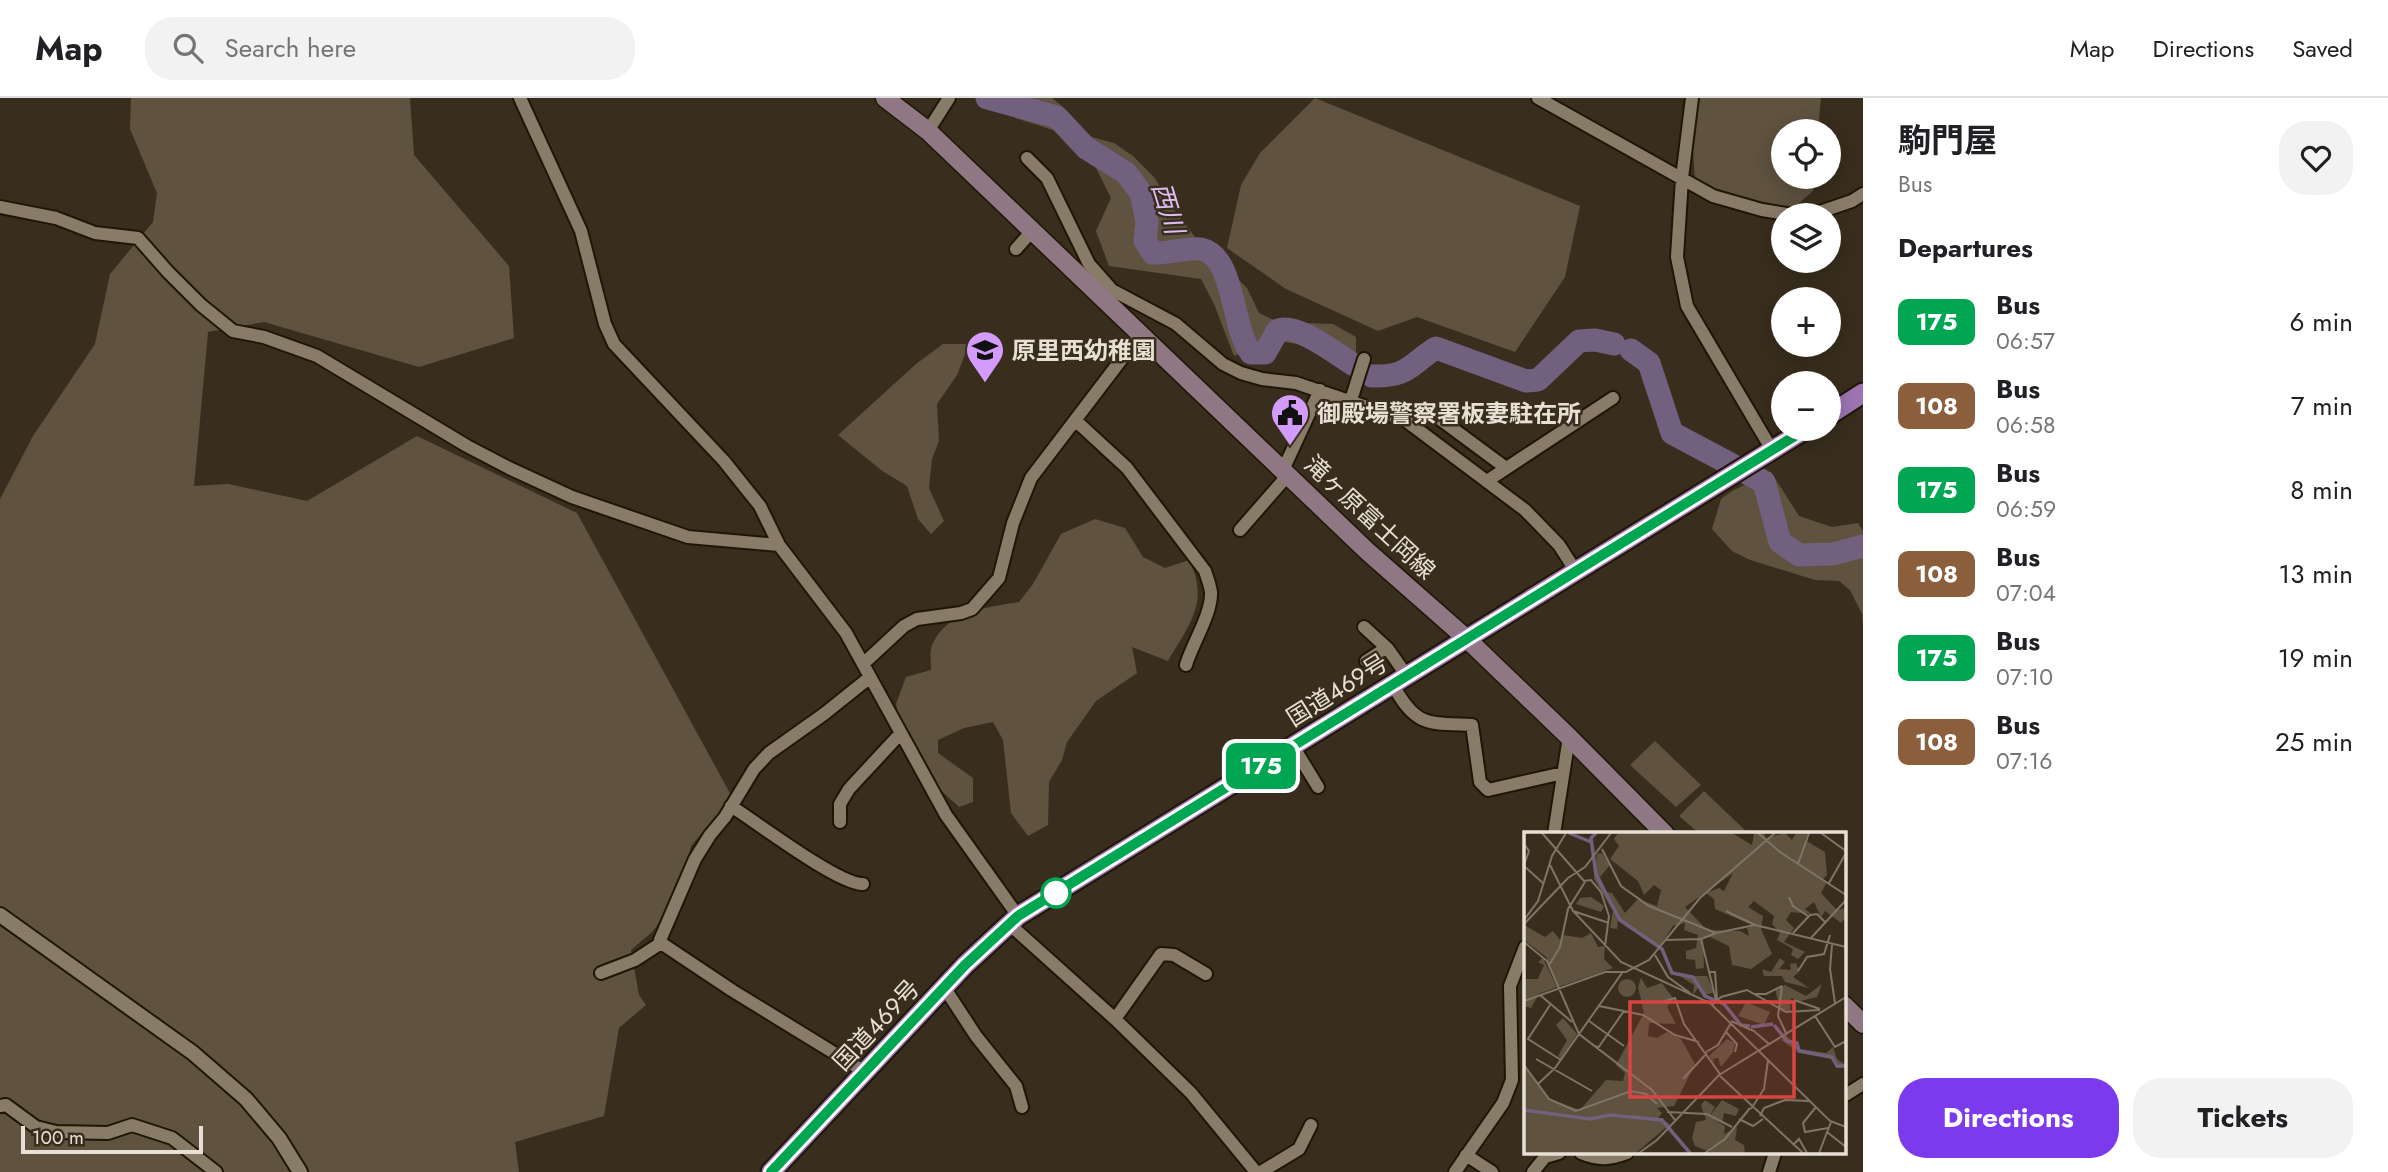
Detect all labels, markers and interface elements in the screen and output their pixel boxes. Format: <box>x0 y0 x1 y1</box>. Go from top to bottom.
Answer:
search box <box>145 17 635 80</box>
text: Map <box>35 25 103 72</box>
icon: search <box>169 29 207 67</box>
text: Search here <box>225 29 356 67</box>
text: Map <box>2070 31 2115 66</box>
text: Directions <box>2153 31 2254 66</box>
text: Saved <box>2292 31 2353 66</box>
text: 駒門屋 <box>1898 117 1997 164</box>
map controls <box>1771 119 1841 441</box>
button: locate <box>1771 119 1841 189</box>
button: heart <box>2279 121 2353 195</box>
text: Bus <box>1898 167 1932 201</box>
water label: 西川 <box>1142 178 1195 241</box>
button: layers <box>1771 203 1841 273</box>
text: Departures <box>1898 229 2033 267</box>
text: Bus <box>1996 286 2040 324</box>
button: + <box>1771 287 1841 357</box>
text: 6 min <box>2290 303 2353 341</box>
text: 175 <box>1915 304 1958 339</box>
text: 06:57 <box>1996 324 2055 358</box>
school or university icon: 原里西幼稚園 <box>964 329 1006 384</box>
place label: 原里西幼稚園 <box>1012 333 1156 368</box>
text: Bus <box>1996 370 2040 408</box>
button: − <box>1771 371 1841 441</box>
text: 7 min <box>2291 387 2353 425</box>
text: 108 <box>1915 388 1958 423</box>
public building icon: 御殿場警察署板妻駐在所 <box>1269 392 1311 447</box>
place label: 御殿場警察署板妻駐在所 <box>1317 396 1581 431</box>
text: 06:58 <box>1996 408 2055 442</box>
street label: 滝ヶ原富士岡線 <box>1297 447 1443 587</box>
text: Bus <box>1996 454 2040 492</box>
text: 8 min <box>2290 471 2353 509</box>
text: 175 <box>1915 472 1958 507</box>
text: 06:59 <box>1996 492 2056 526</box>
text: Bus <box>1996 538 2040 576</box>
text: 13 min <box>2279 555 2353 593</box>
text: 108 <box>1915 556 1958 591</box>
text: 07:04 <box>1996 576 2056 610</box>
text: Bus <box>1996 622 2040 660</box>
text: 19 min <box>2278 639 2353 677</box>
text: 175 <box>1915 640 1958 675</box>
street label: 国道469号 <box>1280 645 1394 735</box>
text: 07:10 <box>1996 660 2053 694</box>
text: Bus <box>1996 706 2040 744</box>
text: 25 min <box>2275 723 2353 761</box>
text: 108 <box>1915 724 1958 759</box>
line badge: 175 <box>1221 743 1301 789</box>
text: 07:16 <box>1996 744 2052 778</box>
text: 175 <box>1240 748 1282 783</box>
inset map <box>1524 832 1846 1154</box>
unlabelled marker <box>1041 878 1071 908</box>
street label: 国道469号 <box>824 972 928 1078</box>
button: Directions <box>1898 1078 2119 1158</box>
button: Tickets <box>2133 1078 2353 1158</box>
scale bar <box>21 1123 203 1155</box>
text: 100 m <box>32 1124 84 1151</box>

